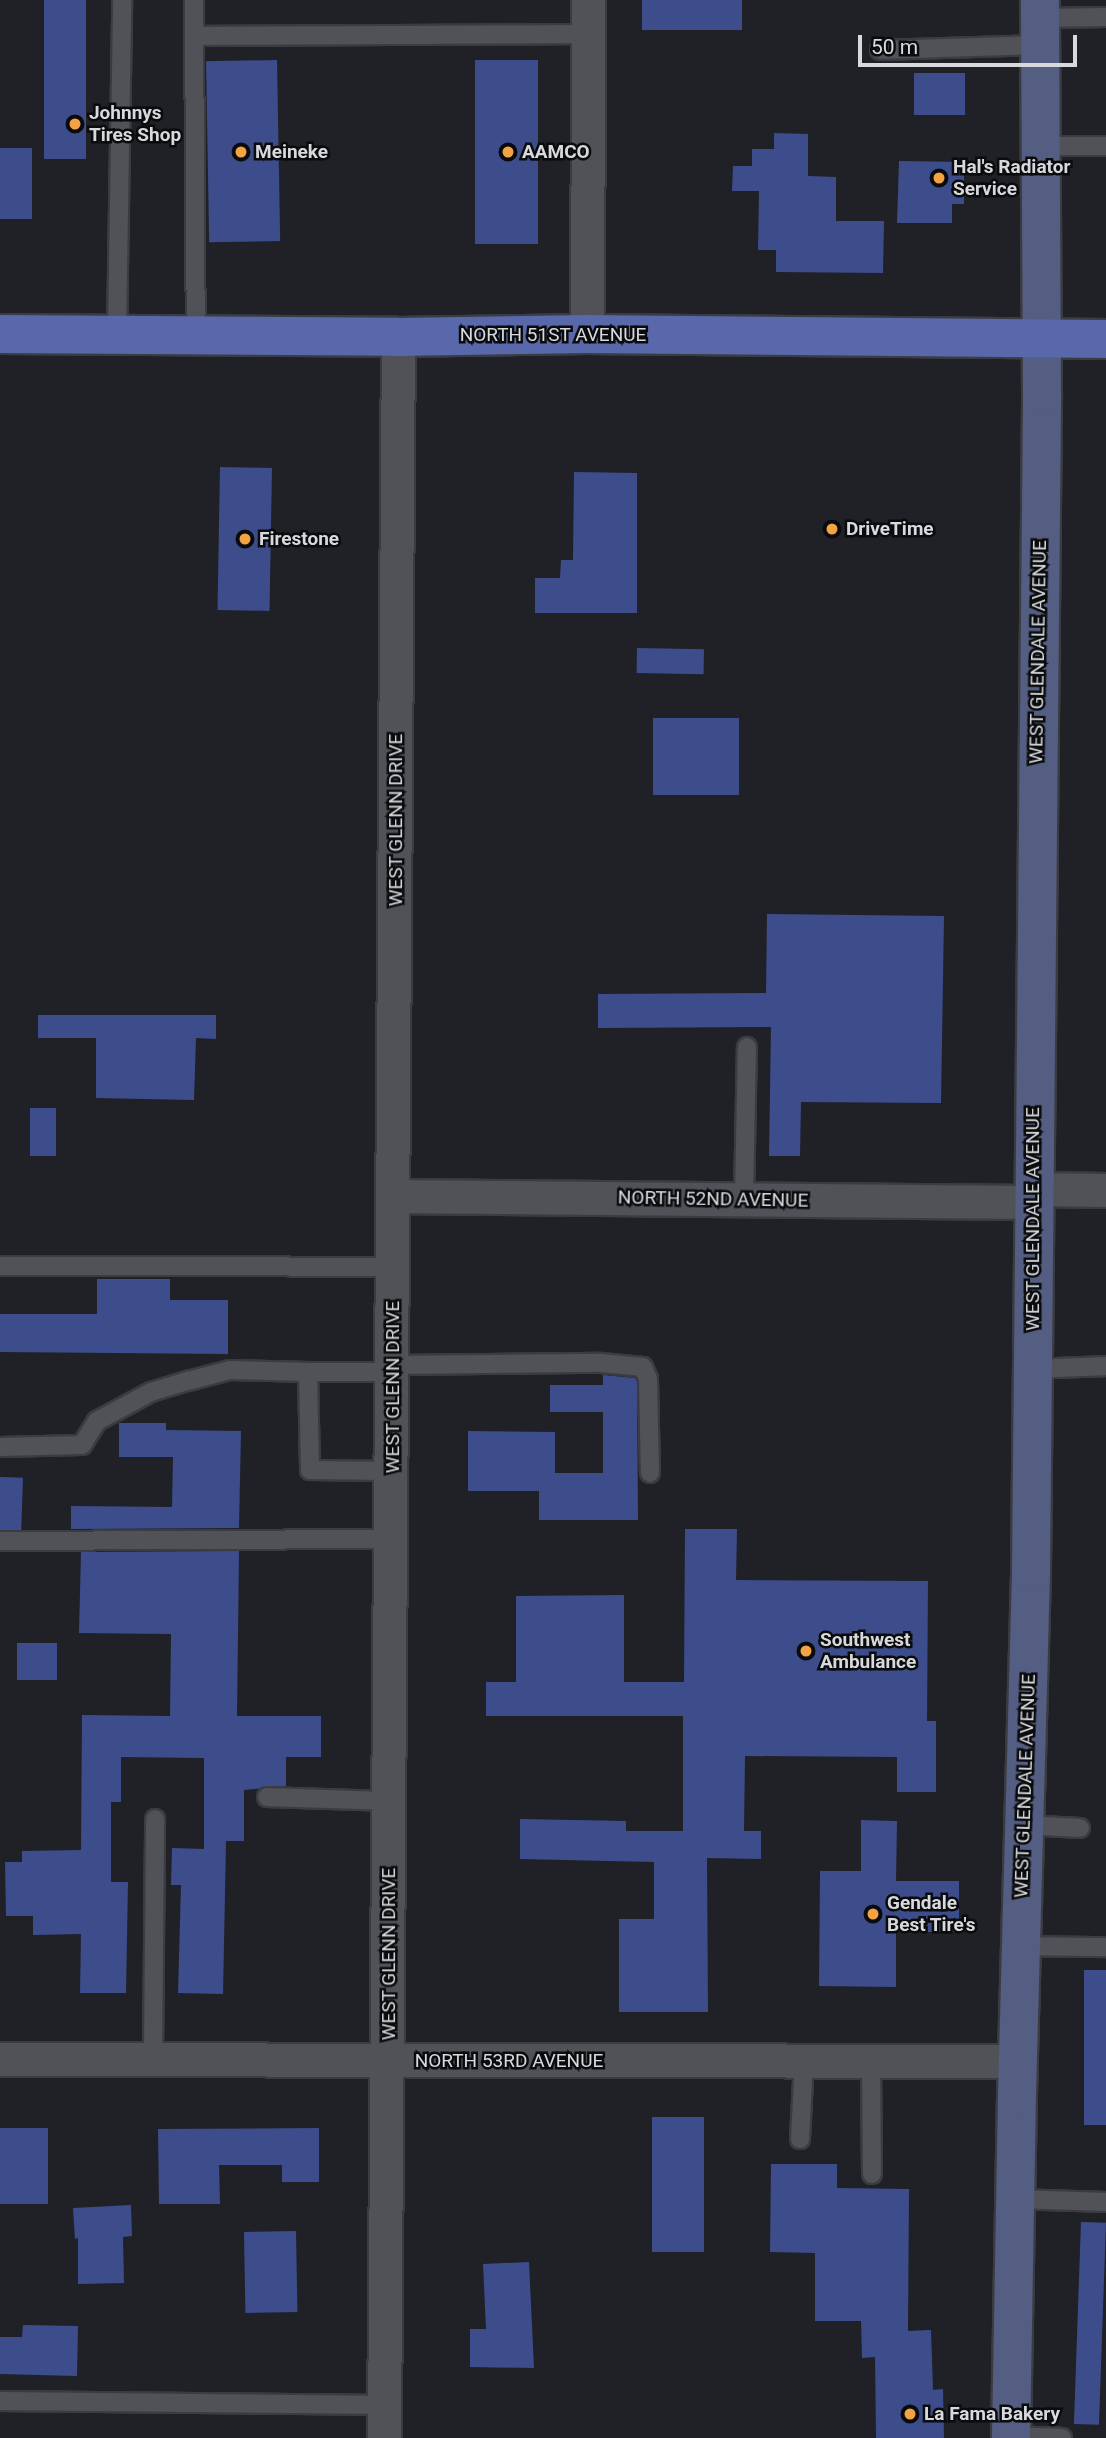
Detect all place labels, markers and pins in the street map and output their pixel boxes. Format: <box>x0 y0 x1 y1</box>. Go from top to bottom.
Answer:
place label: Johnnys Tires Shop <box>89 102 181 146</box>
marker: Johnnys Tires Shop <box>67 116 83 132</box>
place label: Meineke <box>255 141 328 163</box>
place label: AAMCO <box>522 141 590 163</box>
marker: Meineke <box>233 144 249 160</box>
marker: AAMCO <box>500 144 516 160</box>
place label: Hal's Radiator Service <box>953 156 1070 200</box>
marker: Hal's Radiator Service <box>931 170 947 186</box>
place label: DriveTime <box>846 518 934 540</box>
marker: DriveTime <box>824 521 840 537</box>
place label: Firestone <box>259 528 339 550</box>
marker: Firestone <box>237 531 253 547</box>
place label: Southwest Ambulance <box>820 1629 916 1673</box>
marker: Southwest Ambulance <box>798 1643 814 1659</box>
place label: Gendale Best Tire's <box>887 1892 976 1936</box>
marker: Gendale Best Tire's <box>865 1906 881 1922</box>
place label: La Fama Bakery <box>924 2403 1060 2425</box>
marker: La Fama Bakery <box>902 2406 918 2422</box>

